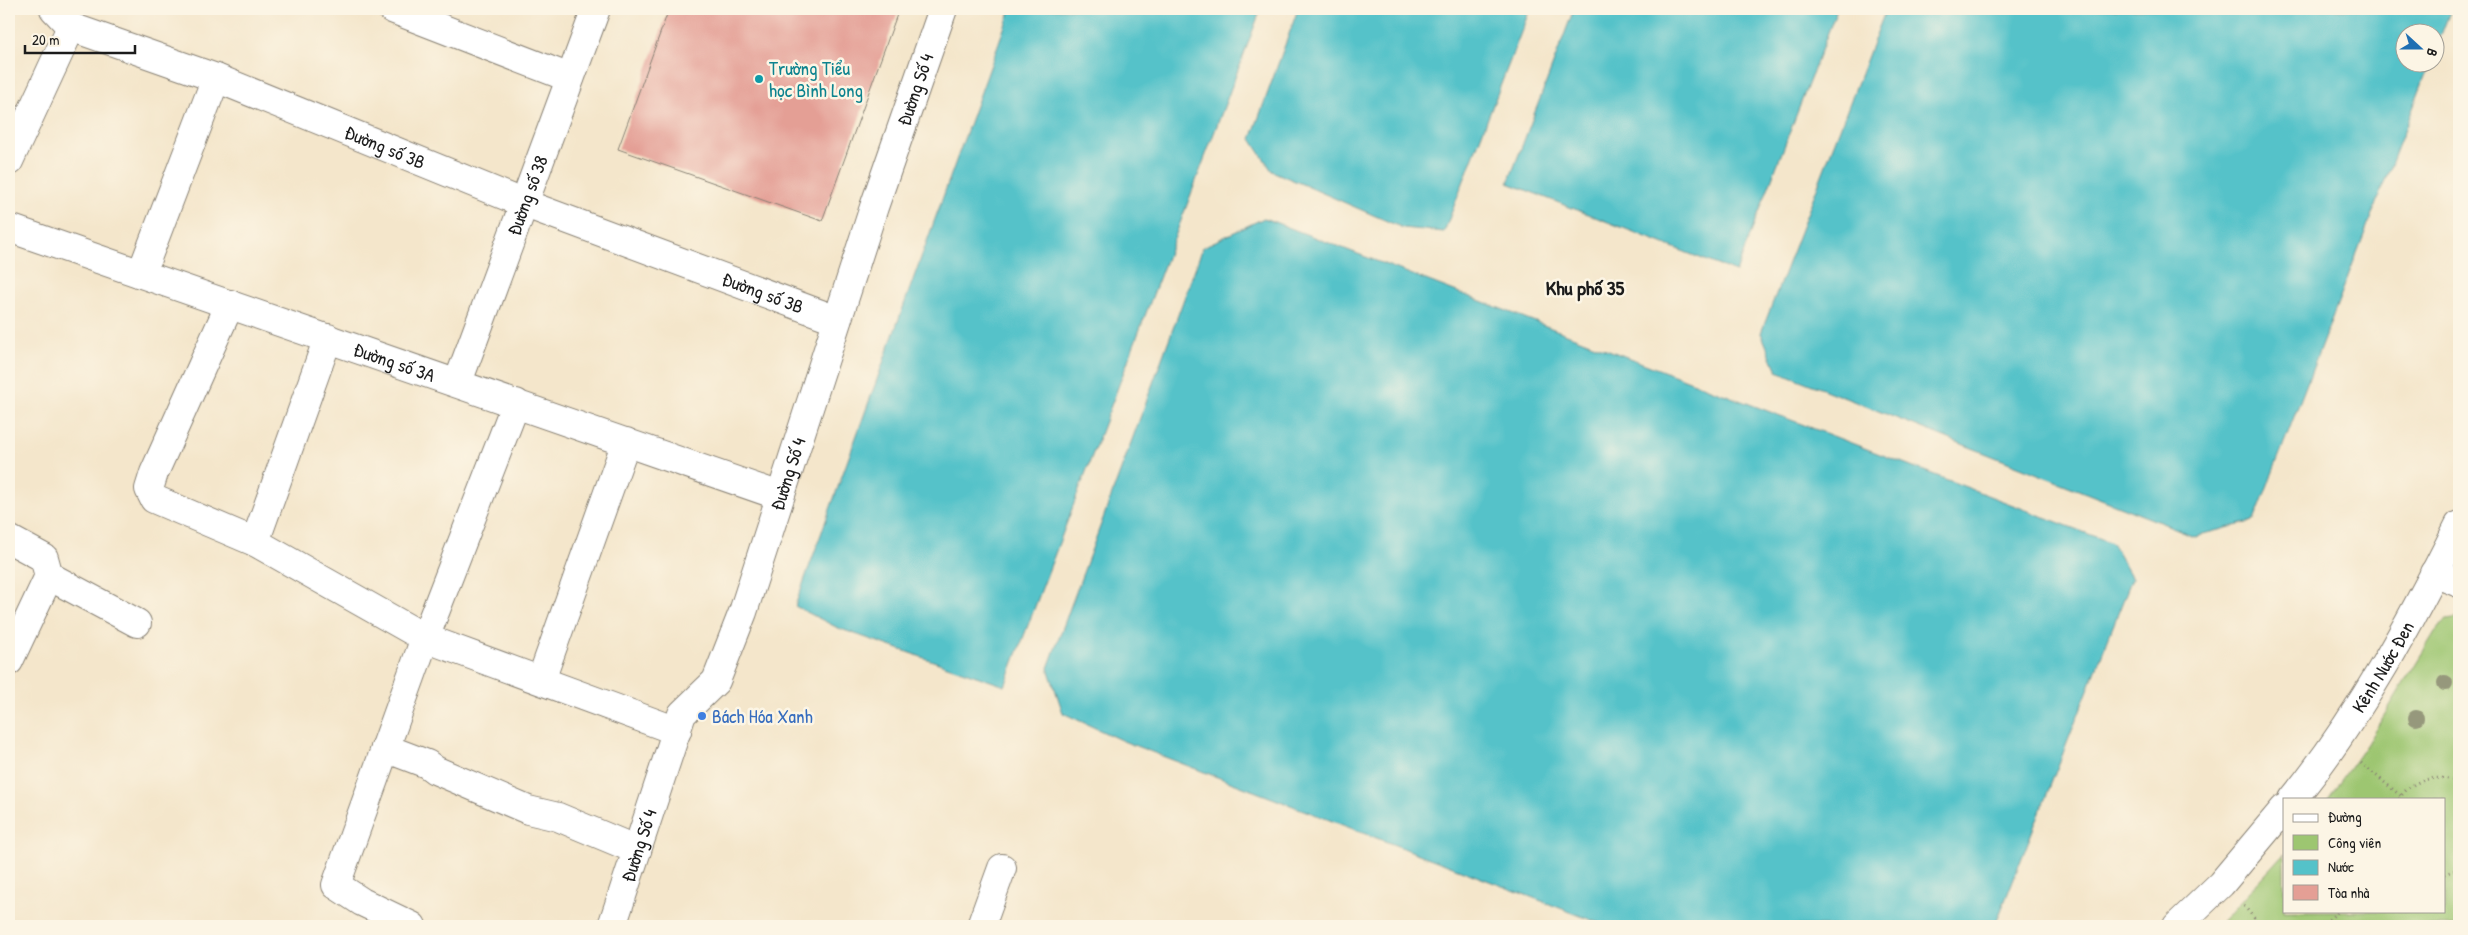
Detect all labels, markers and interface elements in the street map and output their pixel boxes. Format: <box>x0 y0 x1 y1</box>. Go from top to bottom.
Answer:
scale bar <box>25 22 135 54</box>
north arrow <box>2396 22 2446 72</box>
text: 20 m <box>32 29 59 50</box>
text: B <box>2422 46 2443 60</box>
street label: Đường Số 4 <box>890 50 940 129</box>
place label: Trường Tiểu học Bình Long <box>769 55 863 103</box>
marker: Trường Tiểu học Bình Long <box>753 73 765 85</box>
street label: Đường số 3B <box>341 119 429 175</box>
street label: Đường số 38 <box>500 152 554 239</box>
street label: Đường số 3B <box>719 265 807 319</box>
district label: Khu phố 35 <box>1546 274 1625 302</box>
street label: Đường số 3A <box>350 336 438 388</box>
street label: Đường Số 4 <box>764 434 812 514</box>
street label: Kênh Nước Đen <box>2345 616 2420 718</box>
place label: Bách Hóa Xanh <box>712 703 813 729</box>
marker: Bách Hóa Xanh <box>696 710 708 722</box>
legend <box>2283 798 2446 912</box>
street label: Đường Số 4 <box>615 806 663 885</box>
text: Đường <box>2328 806 2362 827</box>
text: Công viên <box>2328 832 2382 853</box>
text: Nước <box>2328 856 2354 877</box>
text: Tòa nhà <box>2328 882 2369 903</box>

